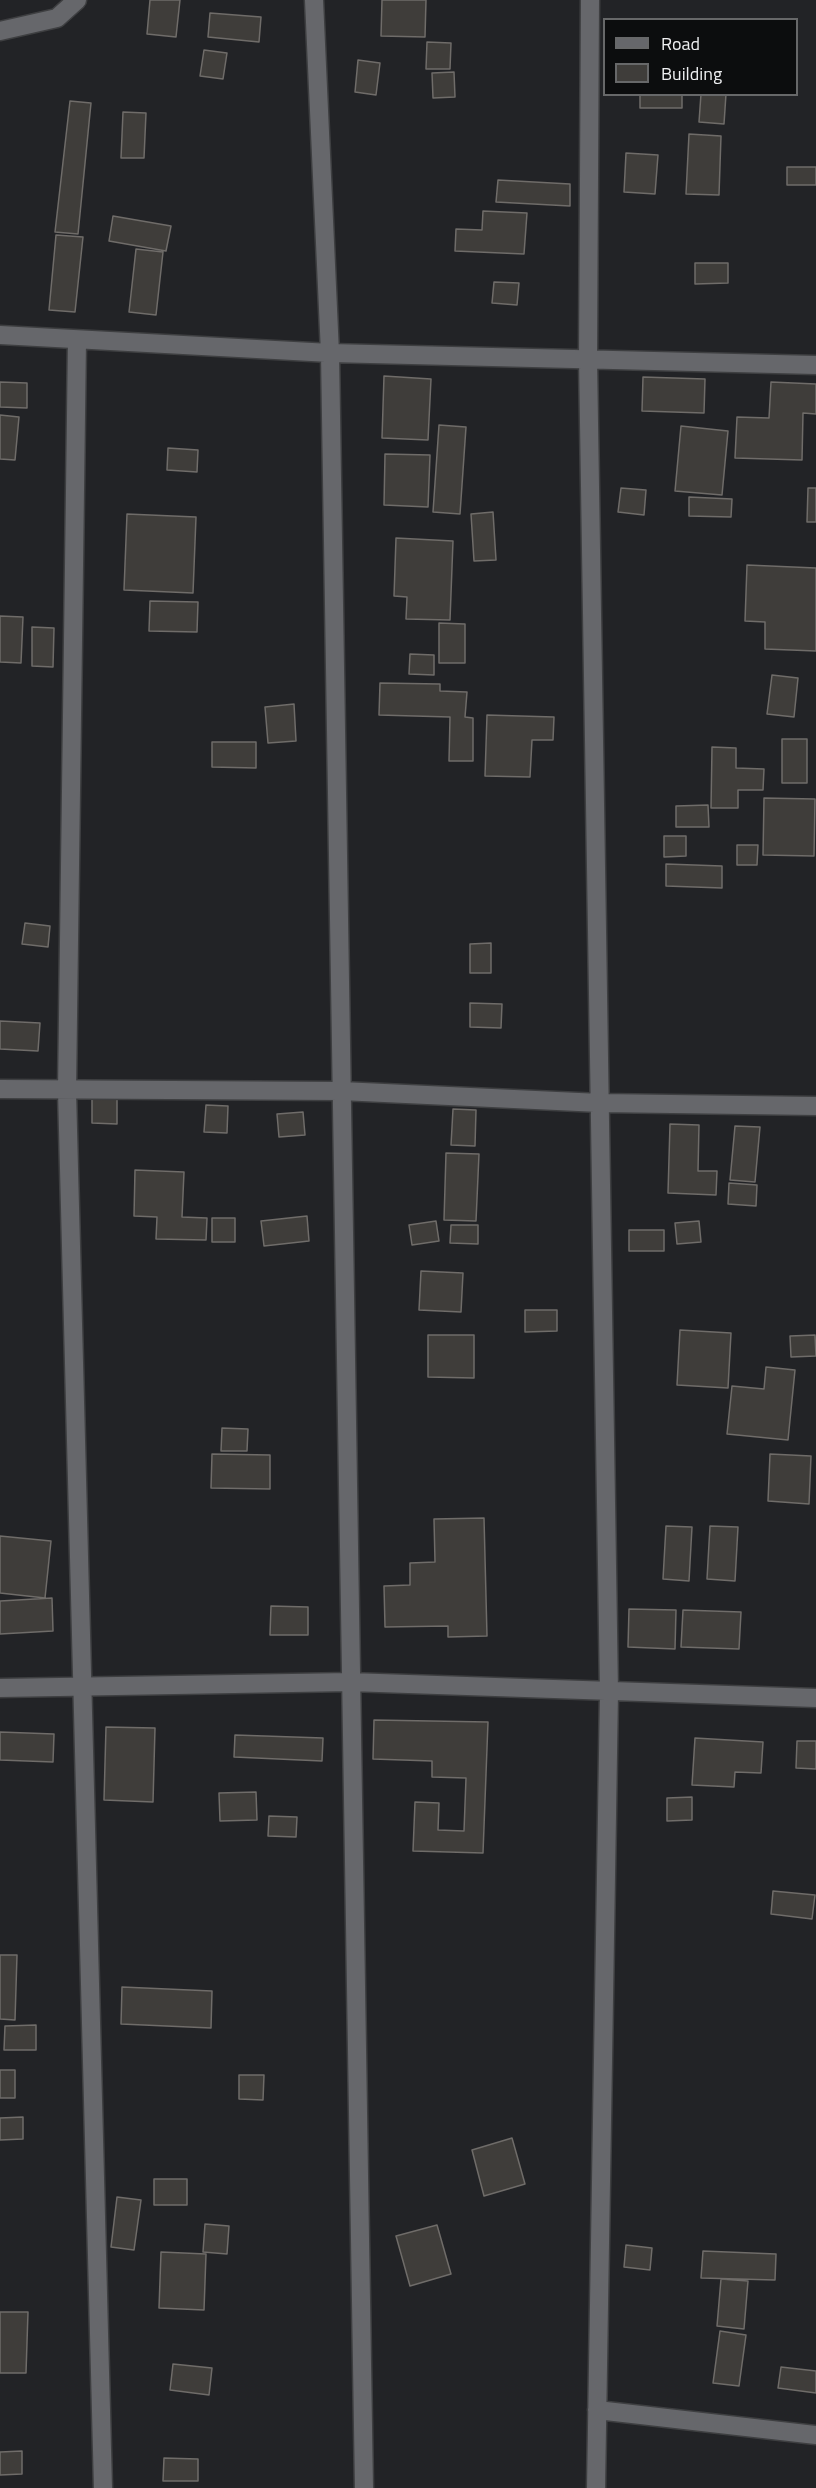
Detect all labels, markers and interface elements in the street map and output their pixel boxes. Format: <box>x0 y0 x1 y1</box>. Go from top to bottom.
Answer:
legend <box>603 18 798 96</box>
text: Road <box>661 30 700 57</box>
text: Building <box>661 60 722 87</box>

